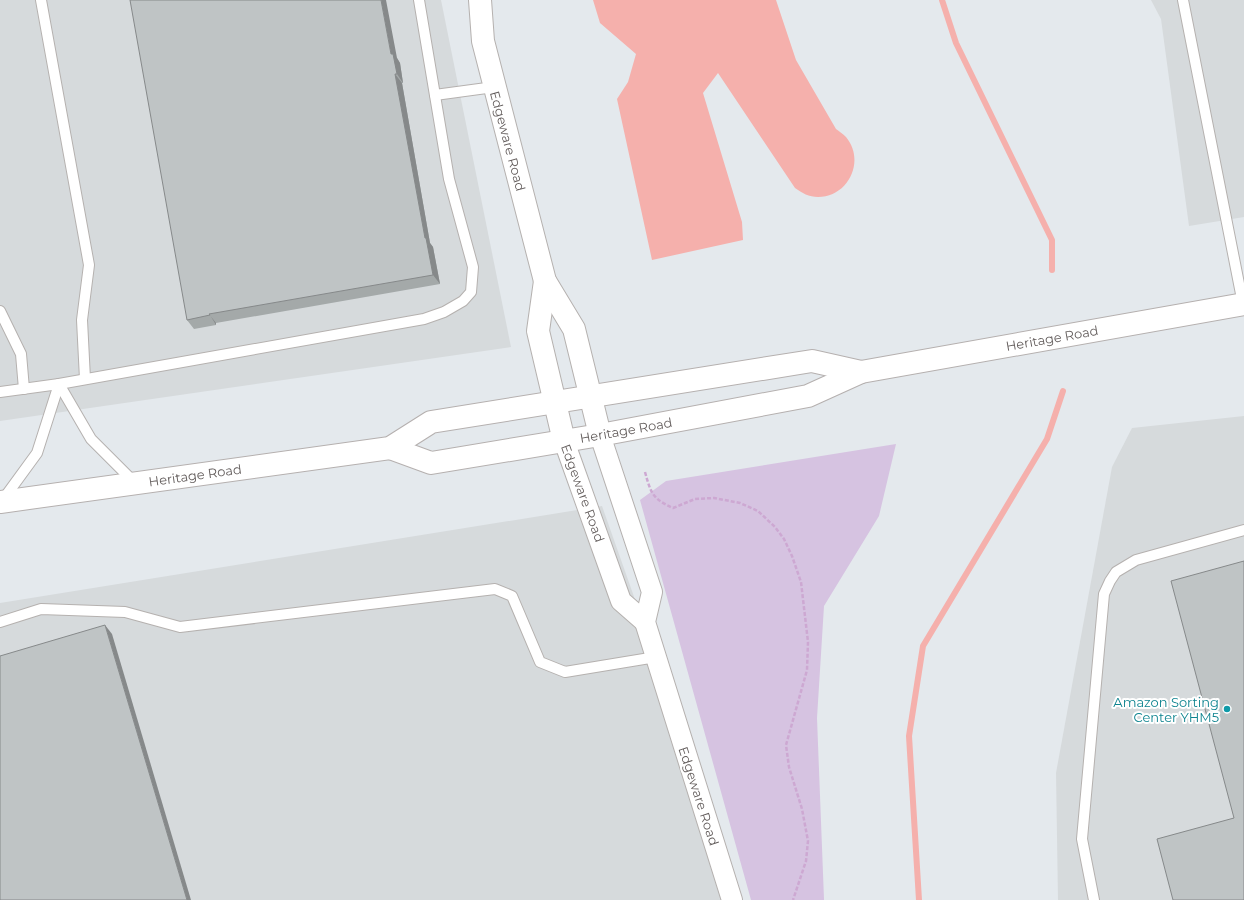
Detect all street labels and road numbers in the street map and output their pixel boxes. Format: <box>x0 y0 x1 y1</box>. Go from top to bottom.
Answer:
street label: Edgeware Road <box>487 89 529 193</box>
street label: Heritage Road <box>1004 322 1100 354</box>
street label: Heritage Road <box>578 414 674 446</box>
street label: Edgeware Road <box>558 442 608 544</box>
street label: Heritage Road <box>147 461 243 489</box>
street label: Edgeware Road <box>675 744 723 848</box>

